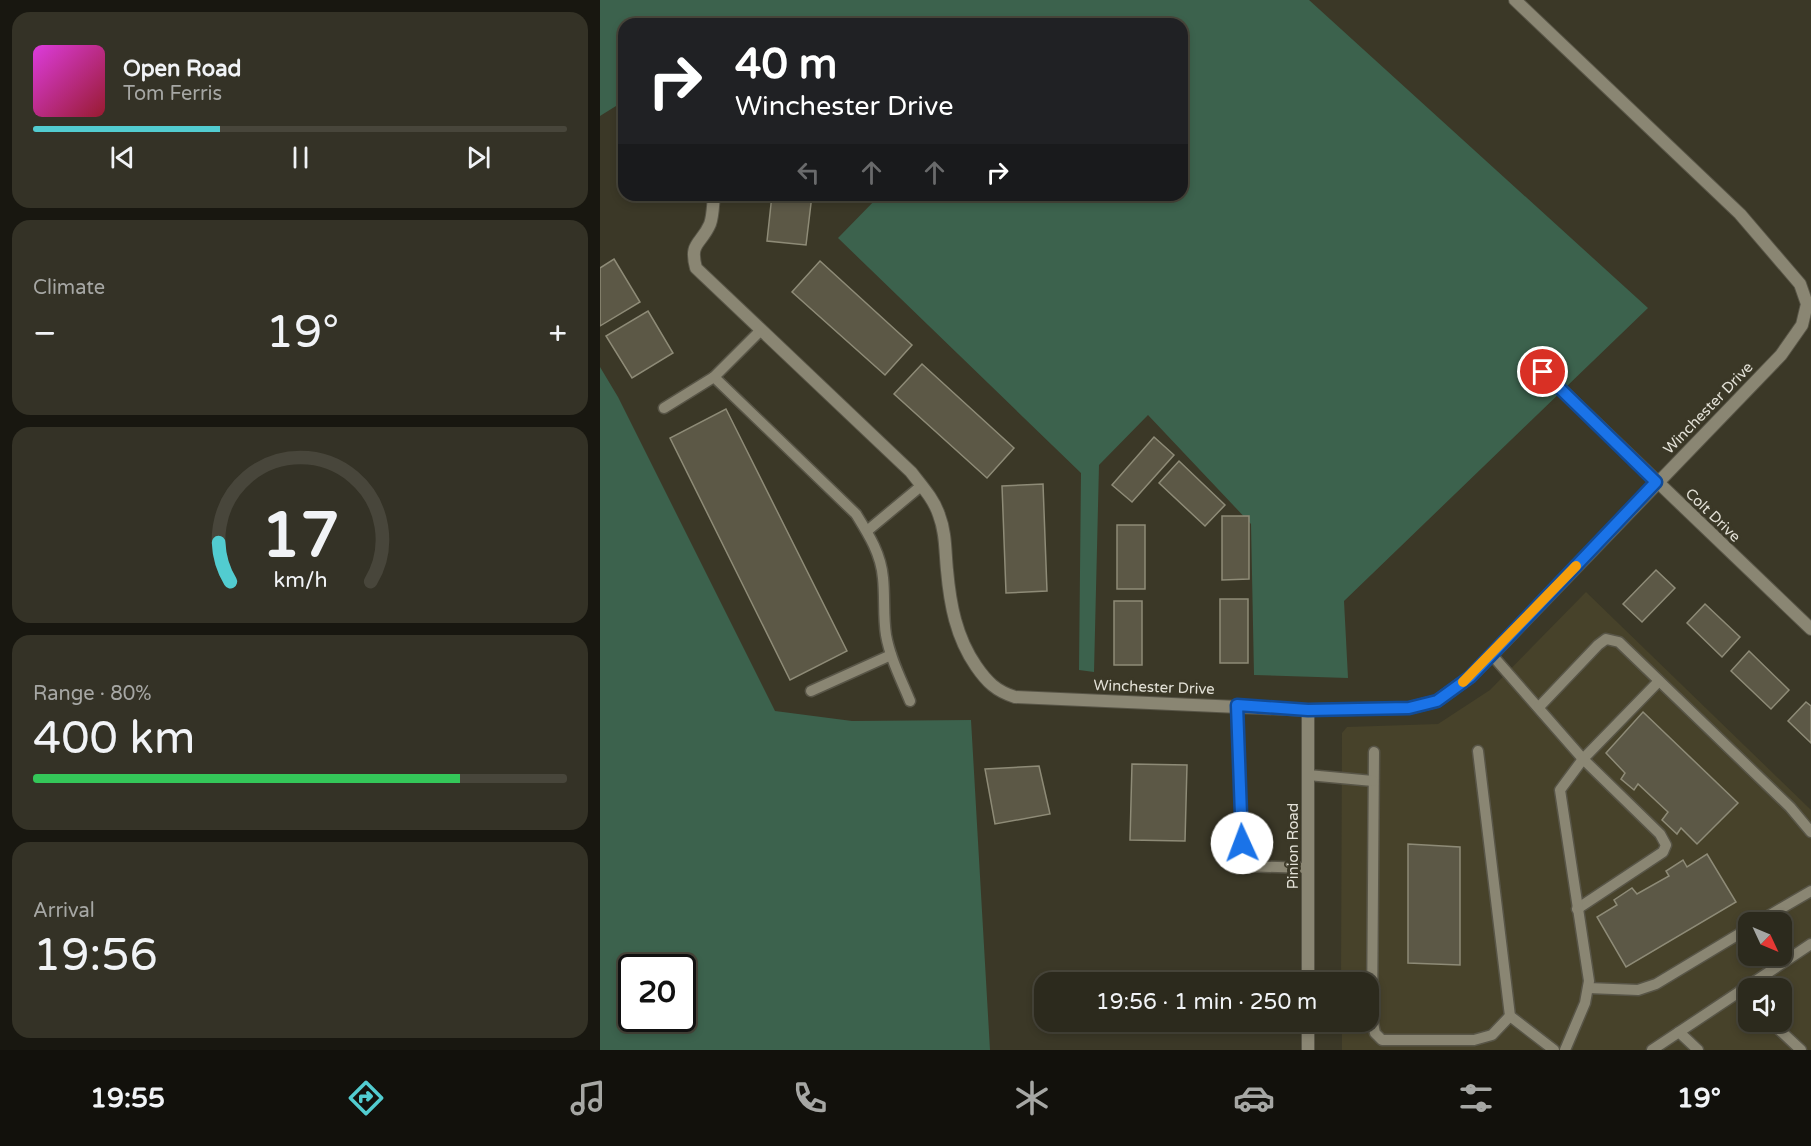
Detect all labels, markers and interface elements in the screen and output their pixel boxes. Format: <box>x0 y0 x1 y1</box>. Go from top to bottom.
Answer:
text: 40 m <box>735 39 837 90</box>
icon: right <box>636 42 714 120</box>
text: Open Road <box>123 56 241 82</box>
text: Tom Ferris <box>123 82 222 106</box>
text: Winchester Drive <box>735 90 953 123</box>
icon: previous <box>106 141 139 174</box>
icon: pause <box>284 141 317 174</box>
icon: next <box>462 141 495 174</box>
icon: left <box>792 156 825 189</box>
icon: ahead <box>855 156 888 189</box>
icon: ahead <box>918 156 951 189</box>
icon: right <box>981 156 1014 189</box>
text: Climate <box>33 276 105 300</box>
text: 19° <box>266 306 339 360</box>
text: − <box>33 314 57 353</box>
text: + <box>548 314 567 353</box>
pin <box>1517 346 1568 397</box>
icon: arrive <box>1526 355 1559 388</box>
street label: Winchester Drive <box>1659 358 1757 458</box>
street label: Colt Drive <box>1682 484 1744 546</box>
text: 17 <box>261 499 339 574</box>
text: km/h <box>273 567 327 593</box>
street label: Winchester Drive <box>1093 676 1215 698</box>
text: Range · 80% <box>33 682 152 706</box>
text: 400 km <box>33 712 195 766</box>
street label: Pinion Road <box>1284 803 1302 889</box>
position arrow <box>1210 811 1274 875</box>
text: Arrival <box>33 899 95 923</box>
north arrow <box>1738 912 1792 966</box>
map controls <box>1738 912 1792 1032</box>
text: 19:56 <box>33 929 158 983</box>
speed limit sign: 20 <box>618 954 696 1032</box>
button: sound <box>1738 978 1792 1032</box>
text: 19:56 · 1 min · 250 m <box>1096 989 1317 1015</box>
icon: directions <box>345 1077 387 1119</box>
icon: music <box>567 1077 609 1119</box>
icon: phone <box>789 1077 831 1119</box>
icon: climate <box>1011 1077 1053 1119</box>
icon: car <box>1233 1077 1275 1119</box>
icon: filters <box>1455 1077 1497 1119</box>
text: 19:55 <box>90 1082 165 1115</box>
text: 19° <box>1677 1082 1721 1115</box>

